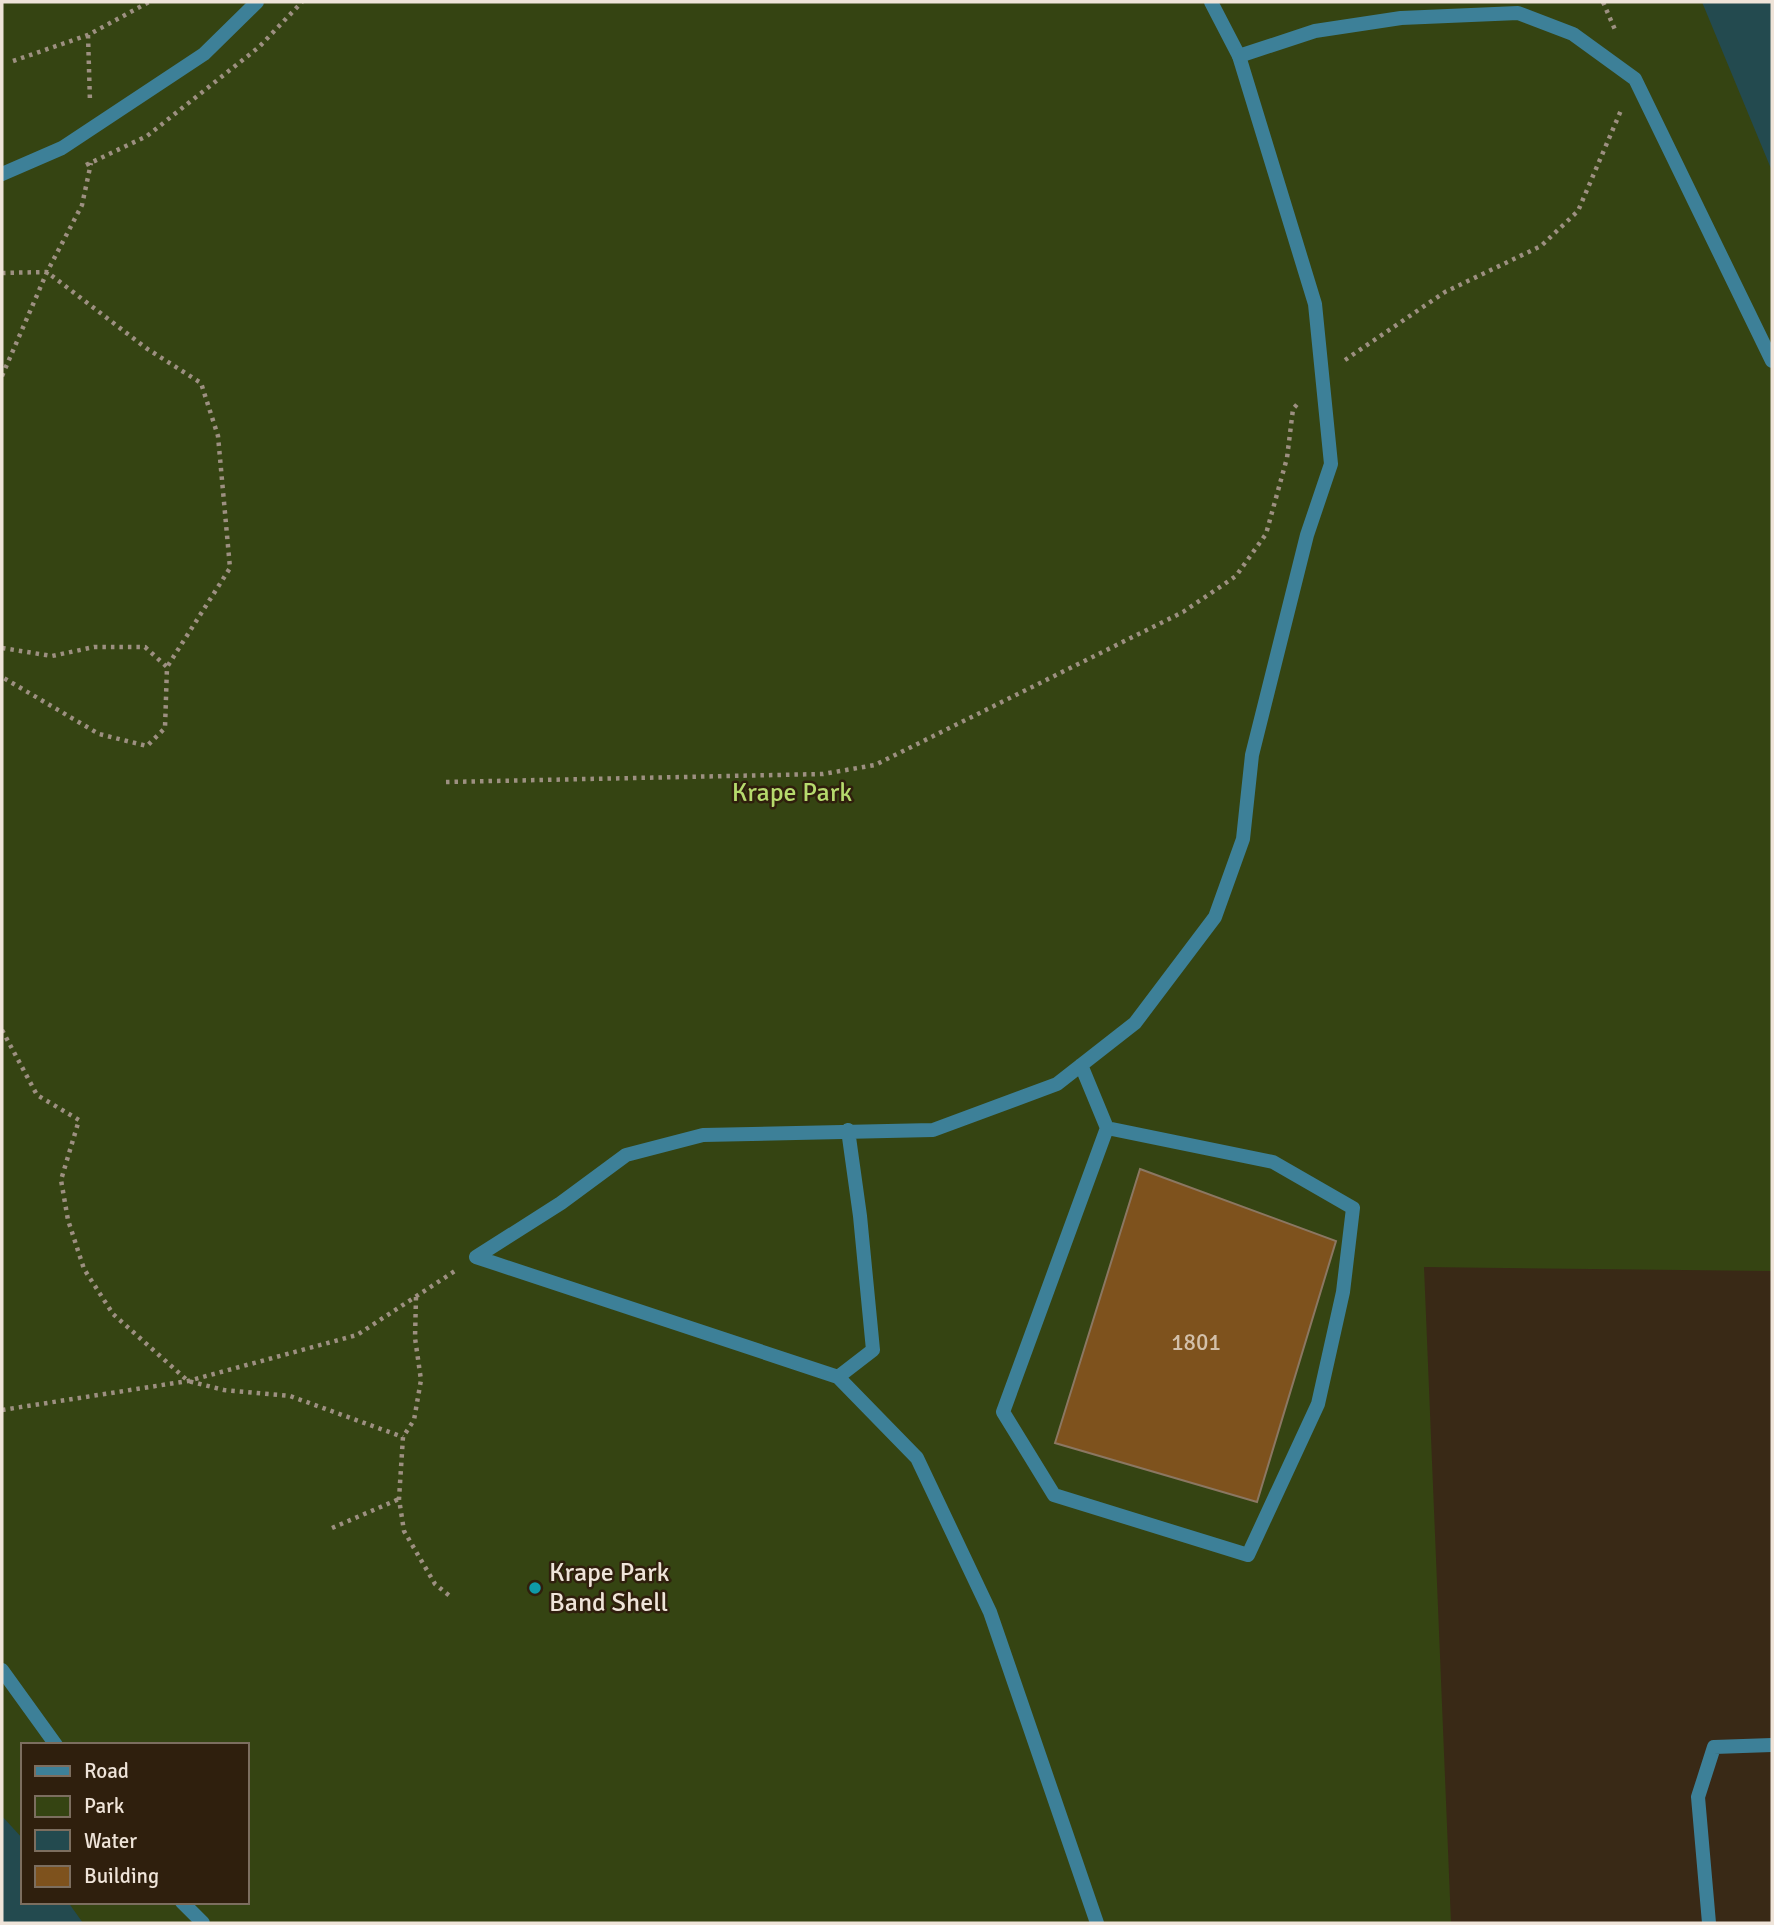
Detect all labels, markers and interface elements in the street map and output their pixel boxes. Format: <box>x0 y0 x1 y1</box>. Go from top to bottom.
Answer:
park label: Krape Park <box>732 777 852 809</box>
house number: 1801 <box>1171 1328 1221 1357</box>
place label: Krape Park Band Shell <box>549 1557 670 1619</box>
marker: Krape Park Band Shell <box>527 1580 543 1596</box>
legend <box>21 1743 248 1904</box>
text: Road <box>84 1758 129 1784</box>
text: Park <box>84 1793 125 1819</box>
text: Water <box>84 1828 137 1854</box>
text: Building <box>84 1863 159 1889</box>

